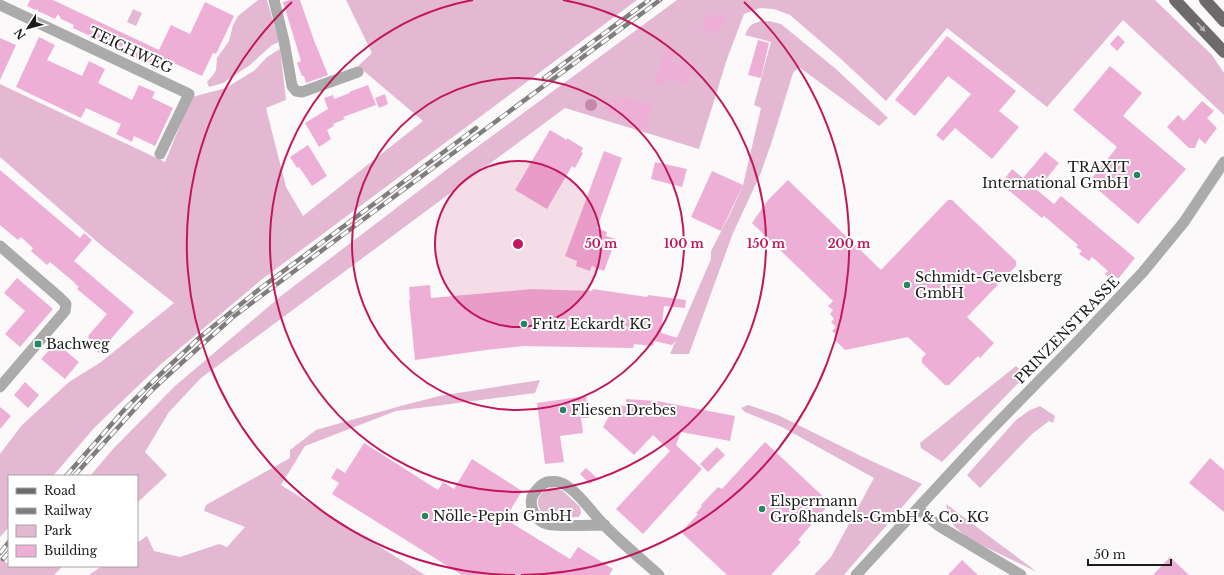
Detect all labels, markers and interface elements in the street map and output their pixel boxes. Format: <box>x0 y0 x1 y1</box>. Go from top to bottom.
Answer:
north arrow <box>8 8 48 48</box>
one-way arrow <box>1197 22 1206 32</box>
street label: TEICHWEG <box>86 23 176 77</box>
text: N <box>11 25 29 42</box>
place label: TRAXIT International GmbH <box>982 158 1129 192</box>
marker: TRAXIT International GmbH <box>1132 170 1142 180</box>
text: 50 m <box>585 236 618 251</box>
text: 100 m <box>664 236 705 251</box>
text: 150 m <box>747 236 786 251</box>
text: 200 m <box>828 236 871 251</box>
centre of rings <box>511 237 525 251</box>
place label: Schmidt-Gevelsberg GmbH <box>915 268 1062 302</box>
street label: PRINZENSTRASSE <box>1011 272 1123 388</box>
marker: Schmidt-Gevelsberg GmbH <box>902 280 912 290</box>
place label: Fritz Eckardt KG <box>532 315 652 333</box>
marker: Fritz Eckardt KG <box>519 319 529 329</box>
place label: Bachweg <box>46 335 110 353</box>
marker: Bachweg <box>33 339 43 349</box>
place label: Fliesen Drebes <box>571 401 676 419</box>
marker: Fliesen Drebes <box>558 405 568 415</box>
legend <box>8 475 138 567</box>
text: Road <box>44 483 76 498</box>
place label: Elspermann Großhandels-GmbH & Co. KG <box>770 492 989 526</box>
text: Railway <box>44 503 93 518</box>
marker: Elspermann Großhandels-GmbH & Co. KG <box>757 504 767 514</box>
place label: Nölle-Pepin GmbH <box>433 507 572 525</box>
marker: Nölle-Pepin GmbH <box>420 511 430 521</box>
text: Park <box>44 523 72 538</box>
scale bar <box>1088 541 1171 567</box>
text: Building <box>44 543 98 558</box>
text: 50 m <box>1094 547 1126 562</box>

